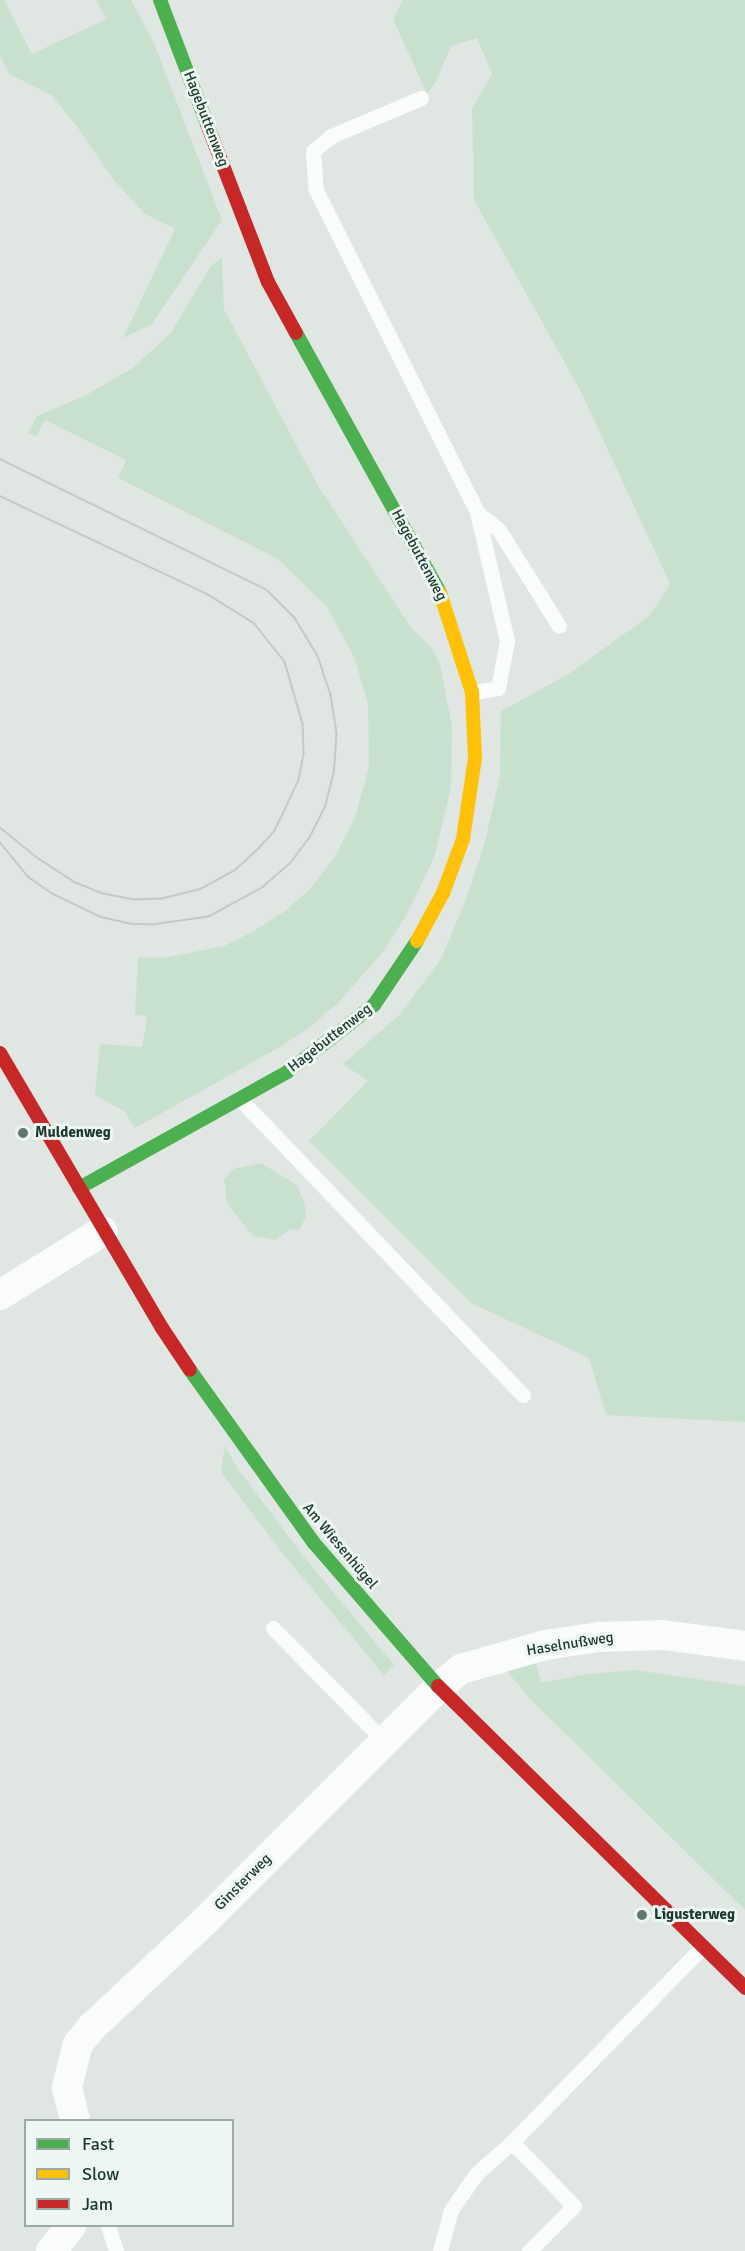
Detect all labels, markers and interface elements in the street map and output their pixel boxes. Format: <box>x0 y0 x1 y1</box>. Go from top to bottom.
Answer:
street label: Hagebuttenweg <box>179 69 233 169</box>
street label: Hagebuttenweg <box>387 506 451 604</box>
street label: Hagebuttenweg <box>285 1000 375 1076</box>
place label: Muldenweg <box>35 1124 111 1142</box>
marker: Muldenweg <box>16 1126 30 1140</box>
street label: Am Wiesenhügel <box>299 1499 381 1593</box>
street label: Haselnußweg <box>525 1628 615 1660</box>
street label: Ginsterweg <box>211 1850 275 1914</box>
place label: Ligusterweg <box>654 1906 735 1924</box>
marker: Ligusterweg <box>635 1908 649 1922</box>
legend <box>24 2119 234 2227</box>
text: Fast <box>82 2133 114 2155</box>
text: Slow <box>82 2163 119 2185</box>
text: Jam <box>82 2193 113 2215</box>

